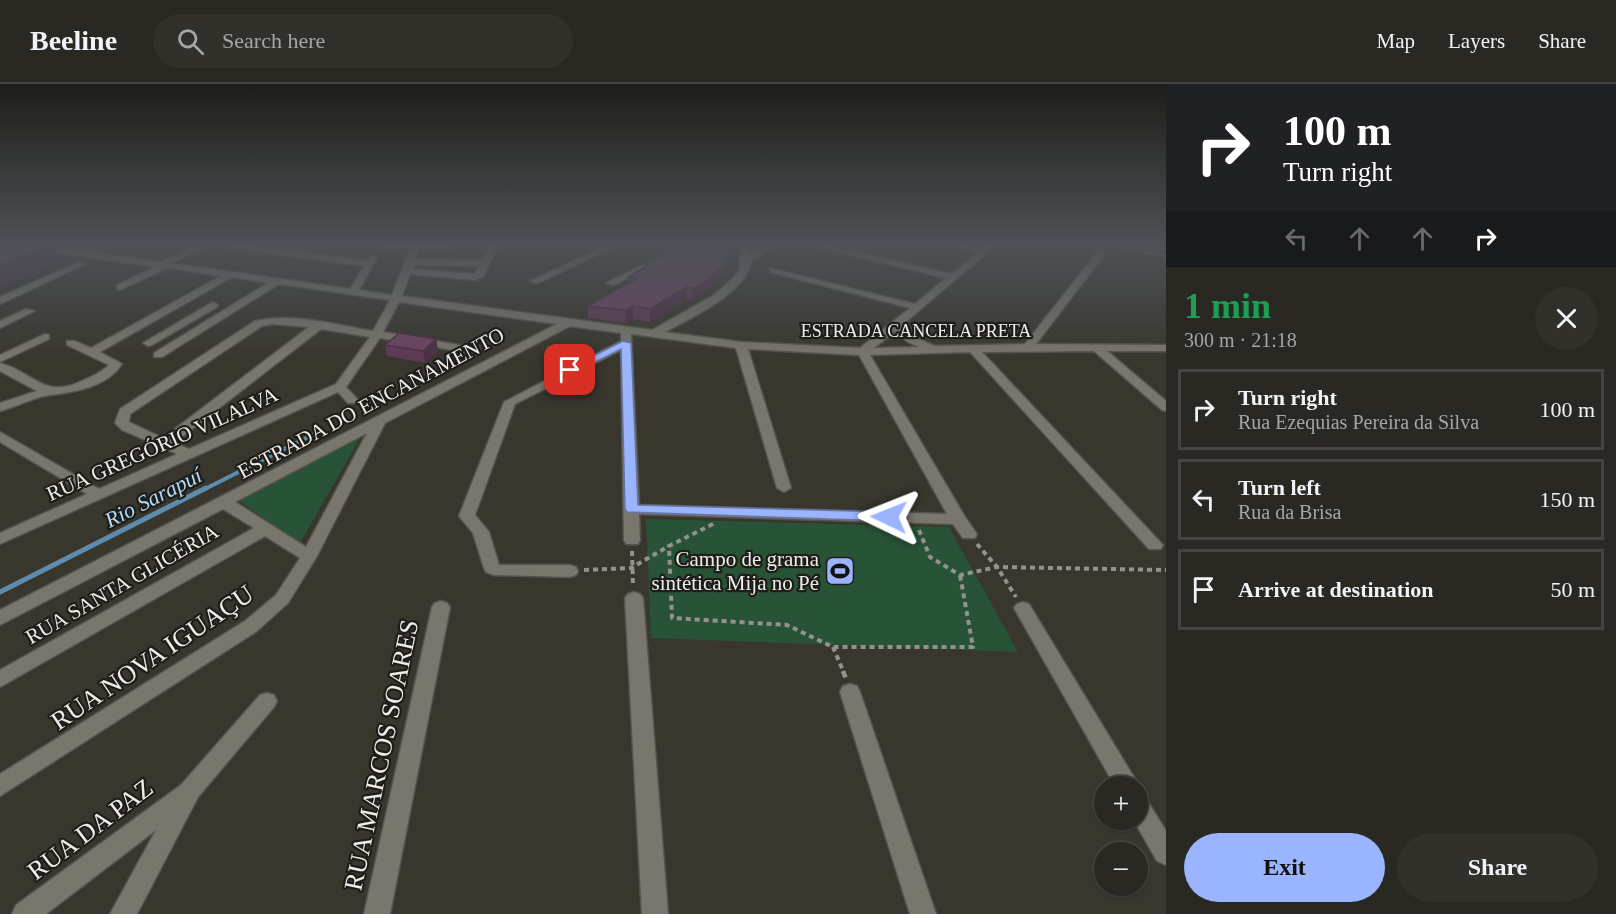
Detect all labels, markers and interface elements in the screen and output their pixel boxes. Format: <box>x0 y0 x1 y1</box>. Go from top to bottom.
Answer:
search box <box>153 14 573 68</box>
text: Beeline <box>30 25 117 56</box>
icon: search <box>174 25 207 58</box>
text: Search here <box>222 28 325 53</box>
text: Map <box>1377 29 1415 53</box>
text: Layers <box>1448 29 1505 53</box>
text: Share <box>1538 29 1586 53</box>
icon: right <box>1184 108 1262 186</box>
text: 100 m <box>1283 108 1392 154</box>
text: Turn right <box>1283 157 1392 187</box>
icon: left <box>1280 222 1313 255</box>
icon: ahead <box>1343 222 1376 255</box>
icon: ahead <box>1406 222 1439 255</box>
icon: right <box>1469 222 1502 255</box>
text: 1 min <box>1184 286 1271 326</box>
button: close <box>1535 287 1598 350</box>
street label: ESTRADA CANCELA PRETA <box>801 321 1031 341</box>
street label: ESTRADA DO ENCANAMENTO <box>234 322 508 484</box>
text: 300 m · 21:18 <box>1184 329 1297 351</box>
pin <box>544 344 595 395</box>
icon: arrive <box>553 353 586 386</box>
street label: RUA GREGÓRIO VILALVA <box>43 382 282 506</box>
text: Turn right <box>1238 385 1337 410</box>
icon: right <box>1187 393 1220 426</box>
text: 100 m <box>1539 397 1595 422</box>
text: Rua Ezequias Pereira da Silva <box>1238 411 1479 433</box>
water label: Rio Sarapuí <box>100 461 208 533</box>
text: Turn left <box>1238 475 1321 500</box>
icon: left <box>1187 483 1220 516</box>
position arrow <box>857 485 921 549</box>
text: 150 m <box>1539 487 1595 512</box>
text: Rua da Brisa <box>1238 501 1341 523</box>
street label: RUA SANTA GLICÉRIA <box>21 518 223 649</box>
place label: Campo de grama sintética Mija no Pé <box>652 547 820 595</box>
sports icon: Campo de grama sintética Mija no Pé <box>824 555 856 587</box>
icon: arrive <box>1187 573 1220 606</box>
text: Arrive at destination <box>1238 577 1434 602</box>
text: 50 m <box>1550 577 1595 602</box>
street label: RUA NOVA IGUAÇU <box>46 579 259 736</box>
street label: RUA MARCOS SOARES <box>339 617 424 893</box>
street label: RUA DA PAZ <box>22 773 159 886</box>
map controls <box>1094 776 1148 896</box>
button: + <box>1094 776 1148 830</box>
button: Exit <box>1184 833 1385 902</box>
button: Share <box>1397 833 1598 902</box>
button: − <box>1094 842 1148 896</box>

